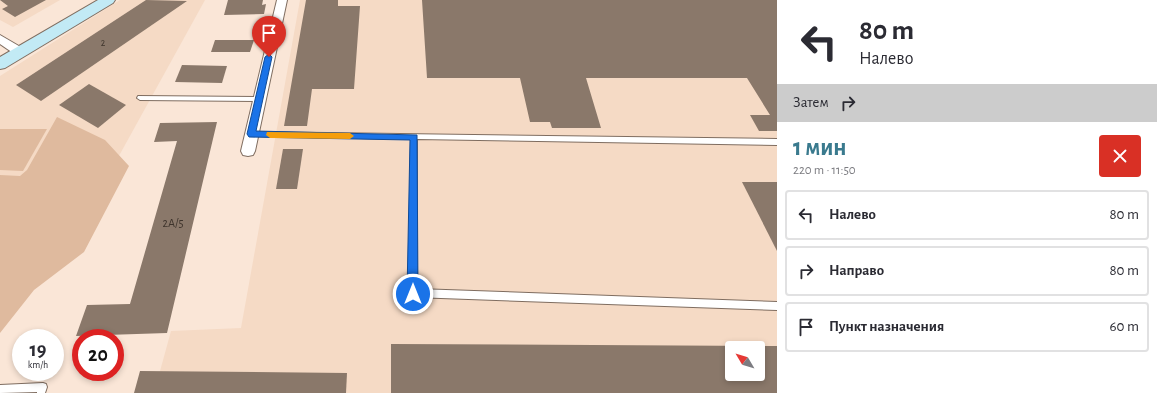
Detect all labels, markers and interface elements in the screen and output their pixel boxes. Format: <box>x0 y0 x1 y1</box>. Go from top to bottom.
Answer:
pin <box>252 16 286 57</box>
icon: left <box>793 16 845 68</box>
text: 80 m <box>859 17 914 45</box>
icon: arrive <box>258 22 280 44</box>
house number: 2 <box>101 38 106 48</box>
text: Налево <box>859 50 913 68</box>
icon: right <box>837 92 859 114</box>
text: Затем <box>793 95 829 110</box>
button: close <box>1099 135 1141 177</box>
text: 1 мин <box>793 136 847 160</box>
text: 220 m · 11:50 <box>793 164 856 177</box>
icon: left <box>795 204 817 226</box>
text: Налево <box>829 207 876 222</box>
text: 80 m <box>1109 207 1139 222</box>
house number: 2А/5 <box>163 217 183 229</box>
icon: right <box>795 260 817 282</box>
text: Направо <box>829 263 884 278</box>
text: 80 m <box>1109 263 1139 278</box>
position arrow <box>392 273 434 315</box>
icon: arrive <box>795 316 817 338</box>
text: Пункт назначения <box>829 319 944 334</box>
text: 60 m <box>1110 319 1139 334</box>
speed limit sign: 20 <box>72 329 124 381</box>
text: 19 <box>30 340 46 360</box>
north arrow <box>725 341 765 381</box>
map controls <box>725 341 765 381</box>
text: km/h <box>28 360 48 370</box>

